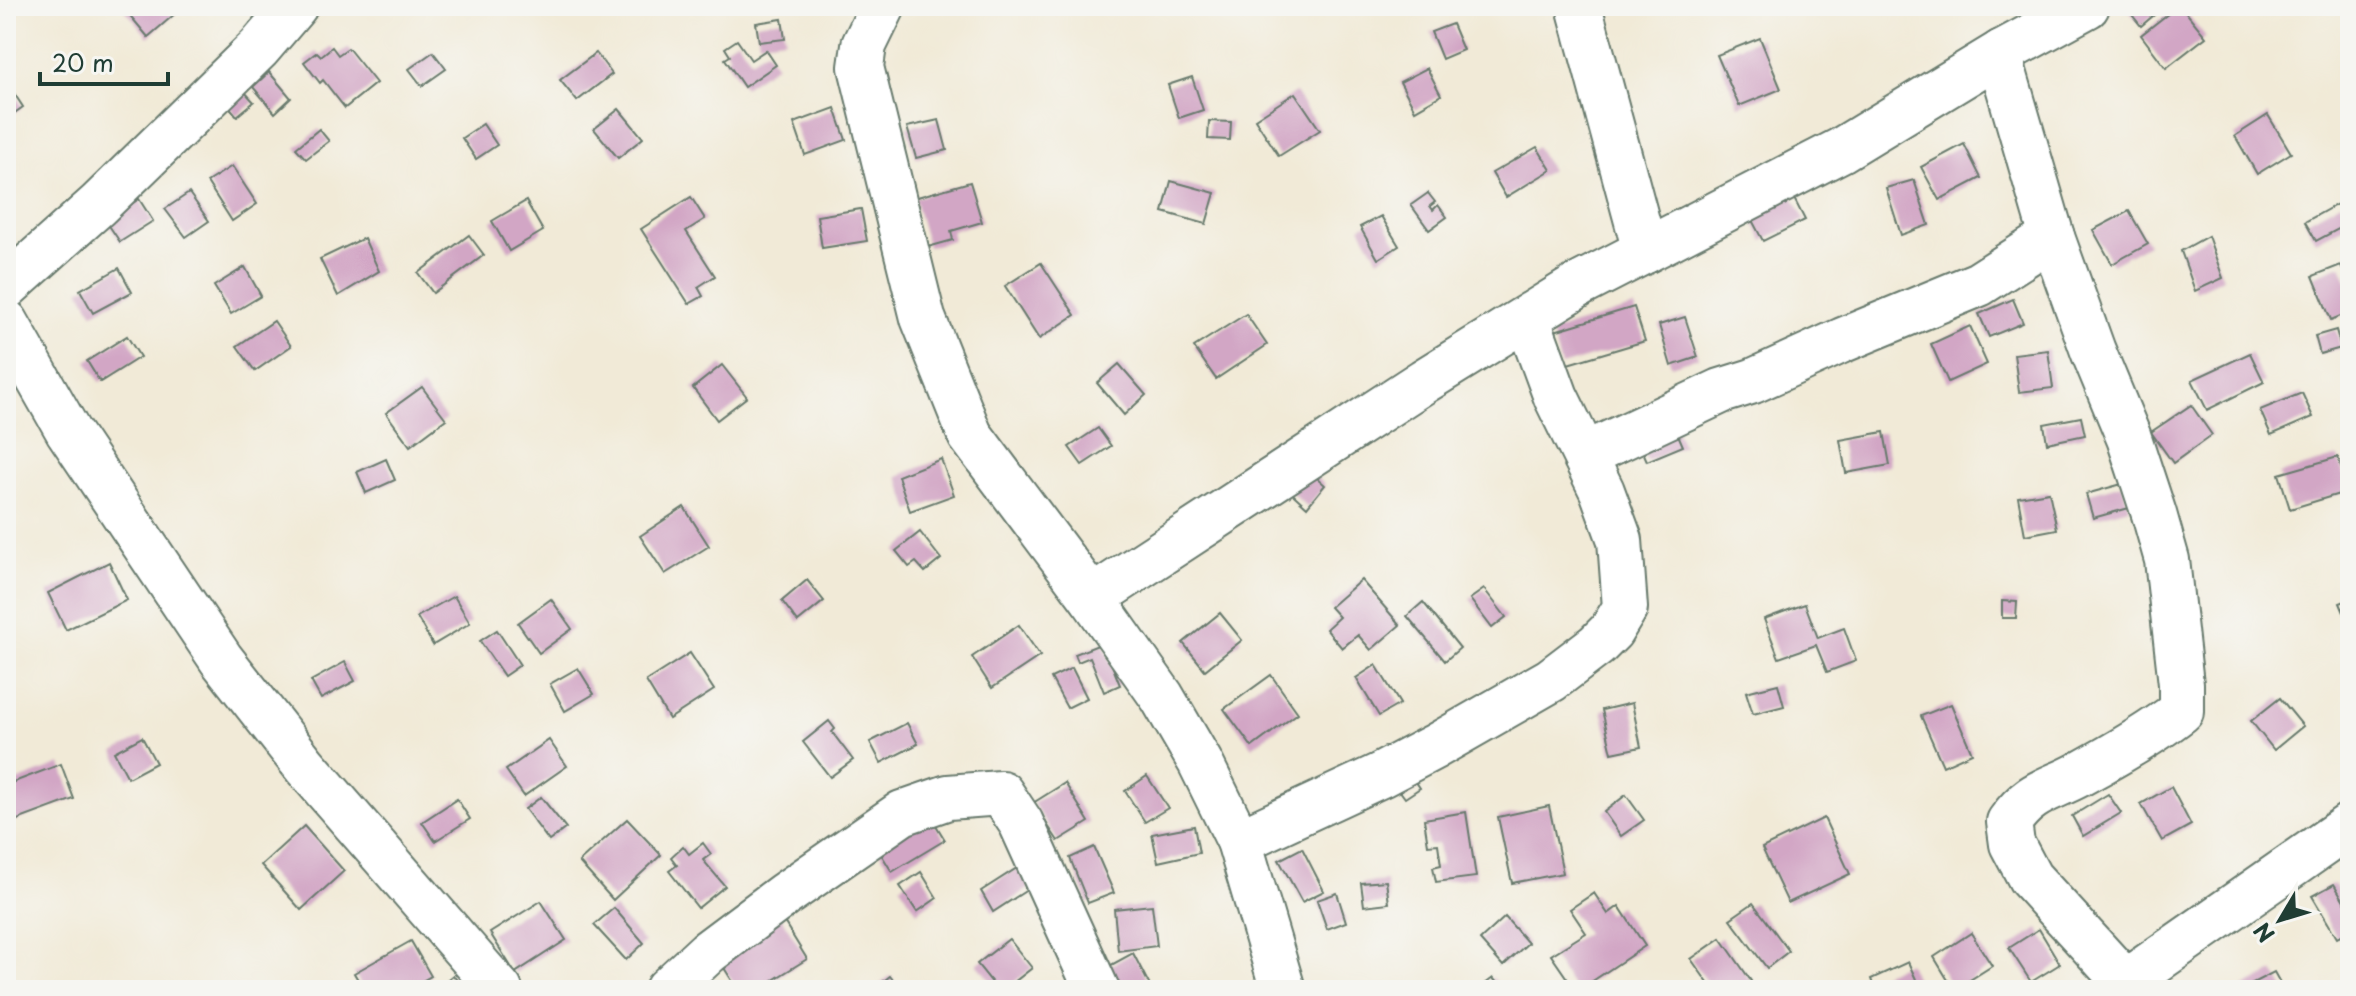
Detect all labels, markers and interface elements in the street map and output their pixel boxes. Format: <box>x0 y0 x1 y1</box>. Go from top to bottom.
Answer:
scale bar <box>40 36 168 86</box>
text: 20 m <box>52 44 114 80</box>
north arrow <box>2240 880 2320 960</box>
text: N <box>2245 916 2281 950</box>

